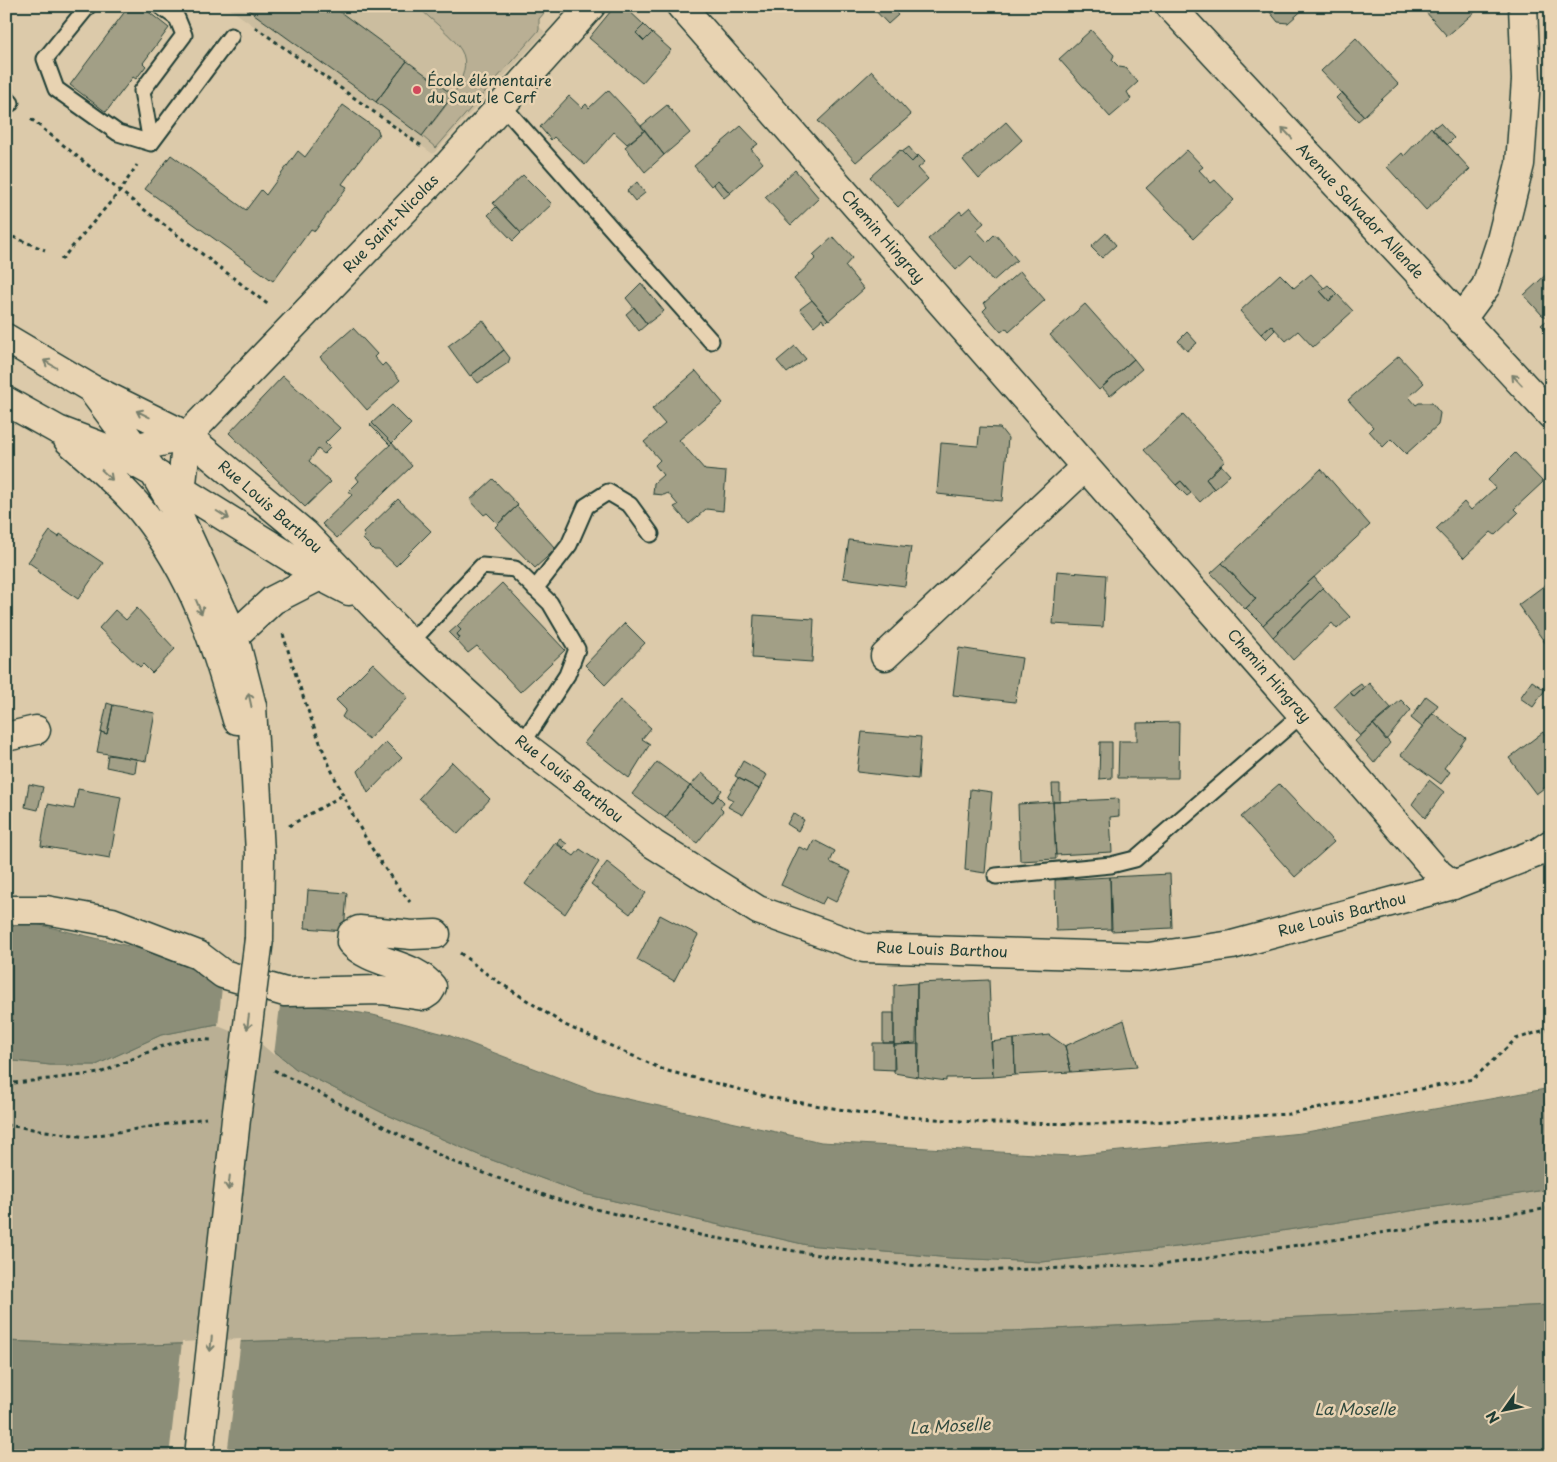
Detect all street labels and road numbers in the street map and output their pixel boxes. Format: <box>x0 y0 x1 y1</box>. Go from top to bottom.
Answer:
street label: Avenue Salvador Allende <box>1292 137 1430 283</box>
street label: Rue Saint-Nicolas <box>337 168 443 277</box>
street label: Chemin Hingray <box>837 184 931 288</box>
street label: Rue Louis Barthou <box>214 454 328 558</box>
street label: Chemin Hingray <box>1223 623 1317 727</box>
street label: Rue Louis Barthou <box>511 728 629 827</box>
street label: Rue Louis Barthou <box>1275 885 1408 942</box>
street label: Rue Louis Barthou <box>876 935 1008 962</box>

